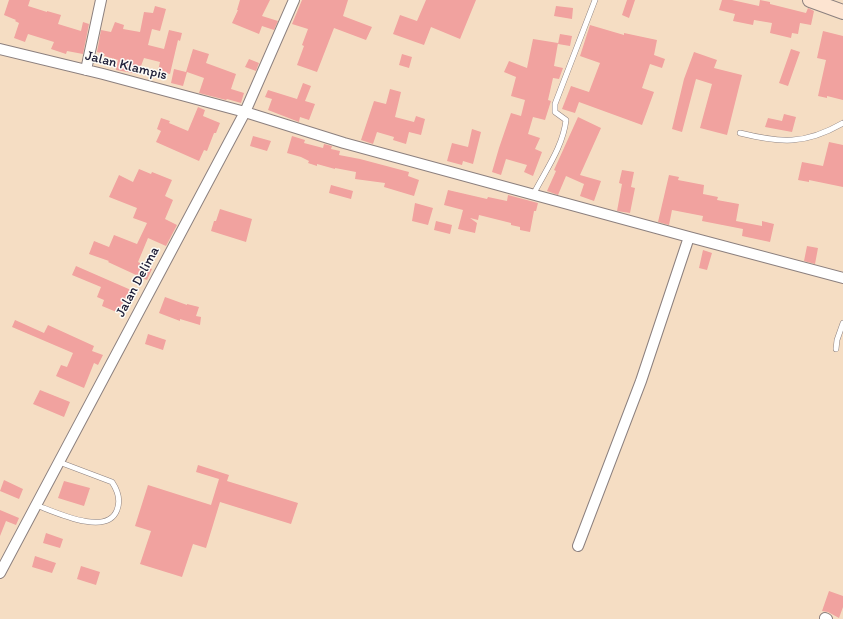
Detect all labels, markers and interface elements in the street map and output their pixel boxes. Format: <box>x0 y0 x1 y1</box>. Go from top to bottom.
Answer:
street label: Jalan Klampis <box>83 48 169 84</box>
street label: Jalan Delima <box>112 244 164 320</box>

